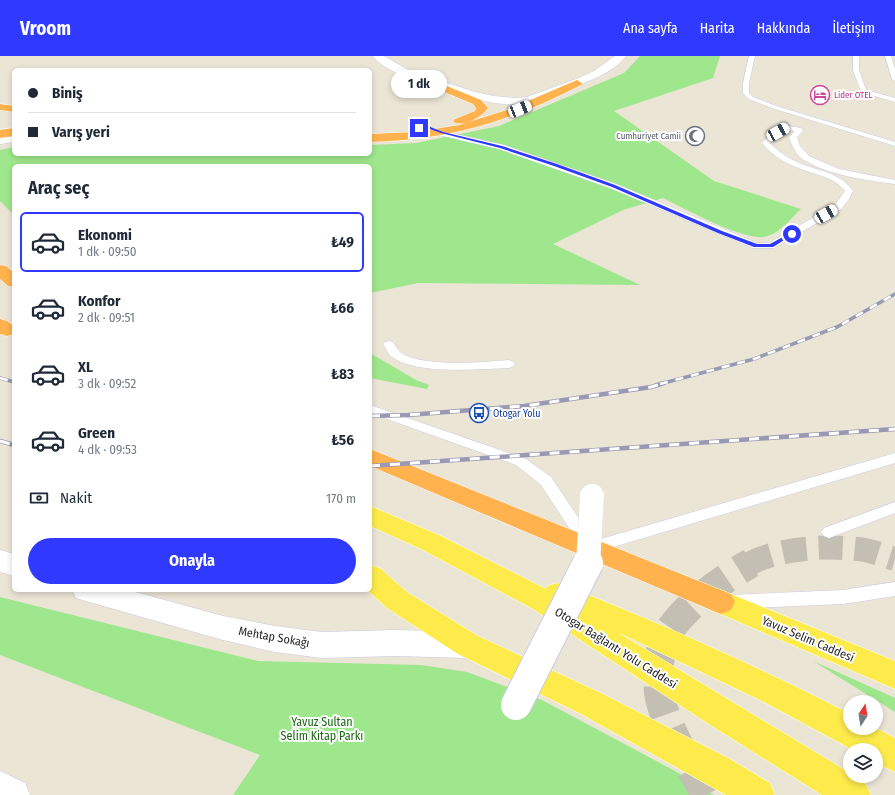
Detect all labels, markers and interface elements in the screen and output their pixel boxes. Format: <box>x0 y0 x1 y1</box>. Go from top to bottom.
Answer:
text: Vroom <box>20 17 71 40</box>
text: Ana sayfa <box>623 20 678 37</box>
text: Harita <box>700 20 735 37</box>
text: Hakkında <box>757 20 810 37</box>
text: İletişim <box>832 20 875 37</box>
callout: 1 dk <box>391 70 447 98</box>
text: 1 dk <box>408 76 430 91</box>
text: Biniş <box>52 84 83 102</box>
hotel icon: Lider OTEL <box>809 84 831 106</box>
place label: Lider OTEL <box>834 90 873 100</box>
car <box>507 99 533 119</box>
route end <box>410 119 428 137</box>
car <box>765 121 791 143</box>
text: Varış yeri <box>52 123 110 141</box>
mosque icon: Cumhuriyet Camii <box>684 125 706 147</box>
place label: Cumhuriyet Camii <box>616 131 681 141</box>
text: Araç seç <box>28 177 89 199</box>
car <box>813 203 839 225</box>
icon: car <box>30 224 66 260</box>
route start <box>783 225 801 243</box>
text: Ekonomi <box>78 226 132 244</box>
text: ₺49 <box>331 233 354 251</box>
text: 1 dk · 09:50 <box>78 244 137 259</box>
icon: car <box>30 290 66 326</box>
text: Konfor <box>78 292 121 310</box>
text: ₺66 <box>331 299 354 317</box>
text: 2 dk · 09:51 <box>78 310 135 325</box>
icon: car <box>30 356 66 392</box>
text: XL <box>78 358 93 376</box>
text: ₺83 <box>331 365 354 383</box>
text: 3 dk · 09:52 <box>78 376 136 391</box>
bus stop icon: Otogar Yolu <box>468 402 490 424</box>
place label: Otogar Yolu <box>493 408 540 420</box>
icon: car <box>30 422 66 458</box>
text: Green <box>78 424 115 442</box>
text: ₺56 <box>331 431 354 449</box>
text: 4 dk · 09:53 <box>78 442 137 457</box>
icon: cash <box>28 487 50 509</box>
text: Nakit <box>60 489 92 507</box>
text: 170 m <box>326 491 356 506</box>
button: Onayla <box>28 538 356 584</box>
street label: Otogar Bağlantı Yolu Caddesi <box>552 605 680 691</box>
street label: Yavuz Selim Caddesi <box>760 613 856 665</box>
street label: Mehtap Sokağı <box>237 624 311 650</box>
north arrow <box>843 695 883 735</box>
map controls <box>843 695 883 783</box>
park label: Yavuz Sultan Selim Kitap Parkı <box>281 715 363 743</box>
button: layers <box>843 743 883 783</box>

